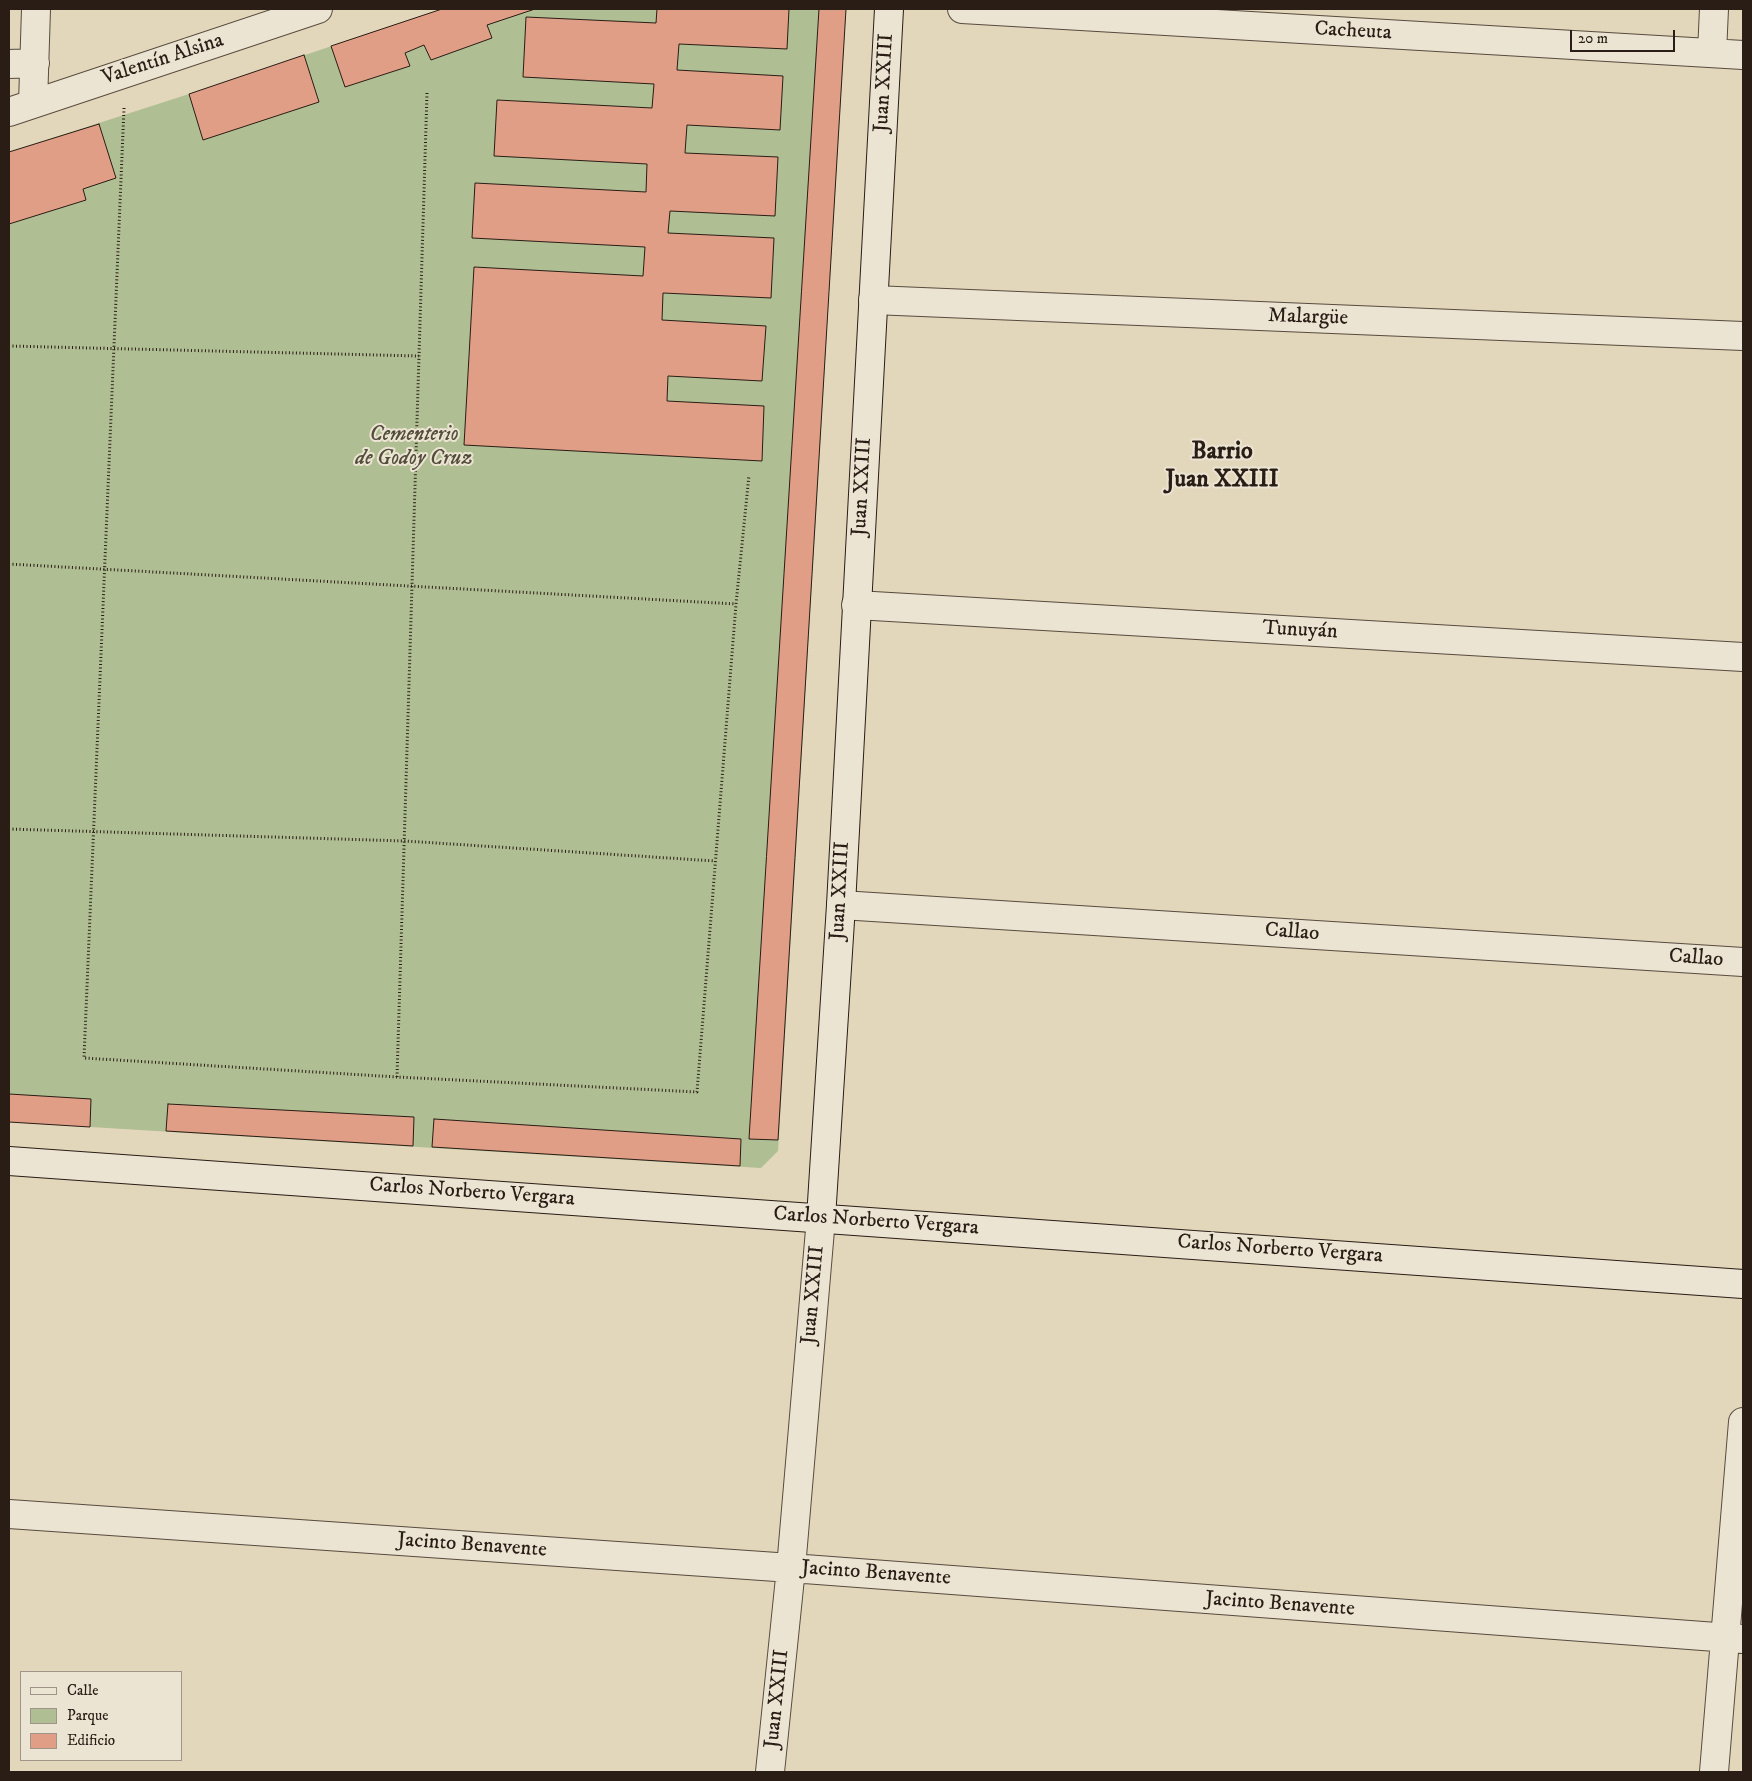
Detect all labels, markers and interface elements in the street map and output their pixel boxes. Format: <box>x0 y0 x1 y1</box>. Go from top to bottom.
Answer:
street label: Cacheuta <box>1314 17 1392 47</box>
scale bar <box>1572 20 1677 52</box>
street label: Valentín Alsina <box>99 29 227 91</box>
text: 20 m <box>1578 29 1608 48</box>
street label: Juan XXIII <box>870 33 900 133</box>
street label: Malargüe <box>1267 304 1349 332</box>
park label: Cementerio de Godoy Cruz <box>355 423 473 473</box>
street label: Juan XXIII <box>848 437 878 537</box>
district label: Barrio Juan XXIII <box>1165 439 1279 495</box>
street label: Tunuyán <box>1262 616 1338 646</box>
street label: Juan XXIII <box>826 841 856 941</box>
street label: Callao <box>1264 919 1320 947</box>
street label: Callao <box>1668 945 1724 973</box>
street label: Carlos Norberto Vergara <box>369 1173 575 1213</box>
street label: Carlos Norberto Vergara <box>773 1202 979 1242</box>
street label: Carlos Norberto Vergara <box>1177 1230 1383 1270</box>
street label: Juan XXIII <box>797 1245 831 1345</box>
street label: Jacinto Benavente <box>397 1528 547 1564</box>
street label: Jacinto Benavente <box>801 1556 951 1592</box>
street label: Jacinto Benavente <box>1205 1587 1355 1623</box>
street label: Juan XXIII <box>760 1648 796 1750</box>
legend <box>20 1671 182 1761</box>
text: Calle <box>67 1681 99 1700</box>
text: Parque <box>67 1706 108 1725</box>
text: Edificio <box>67 1731 115 1750</box>

